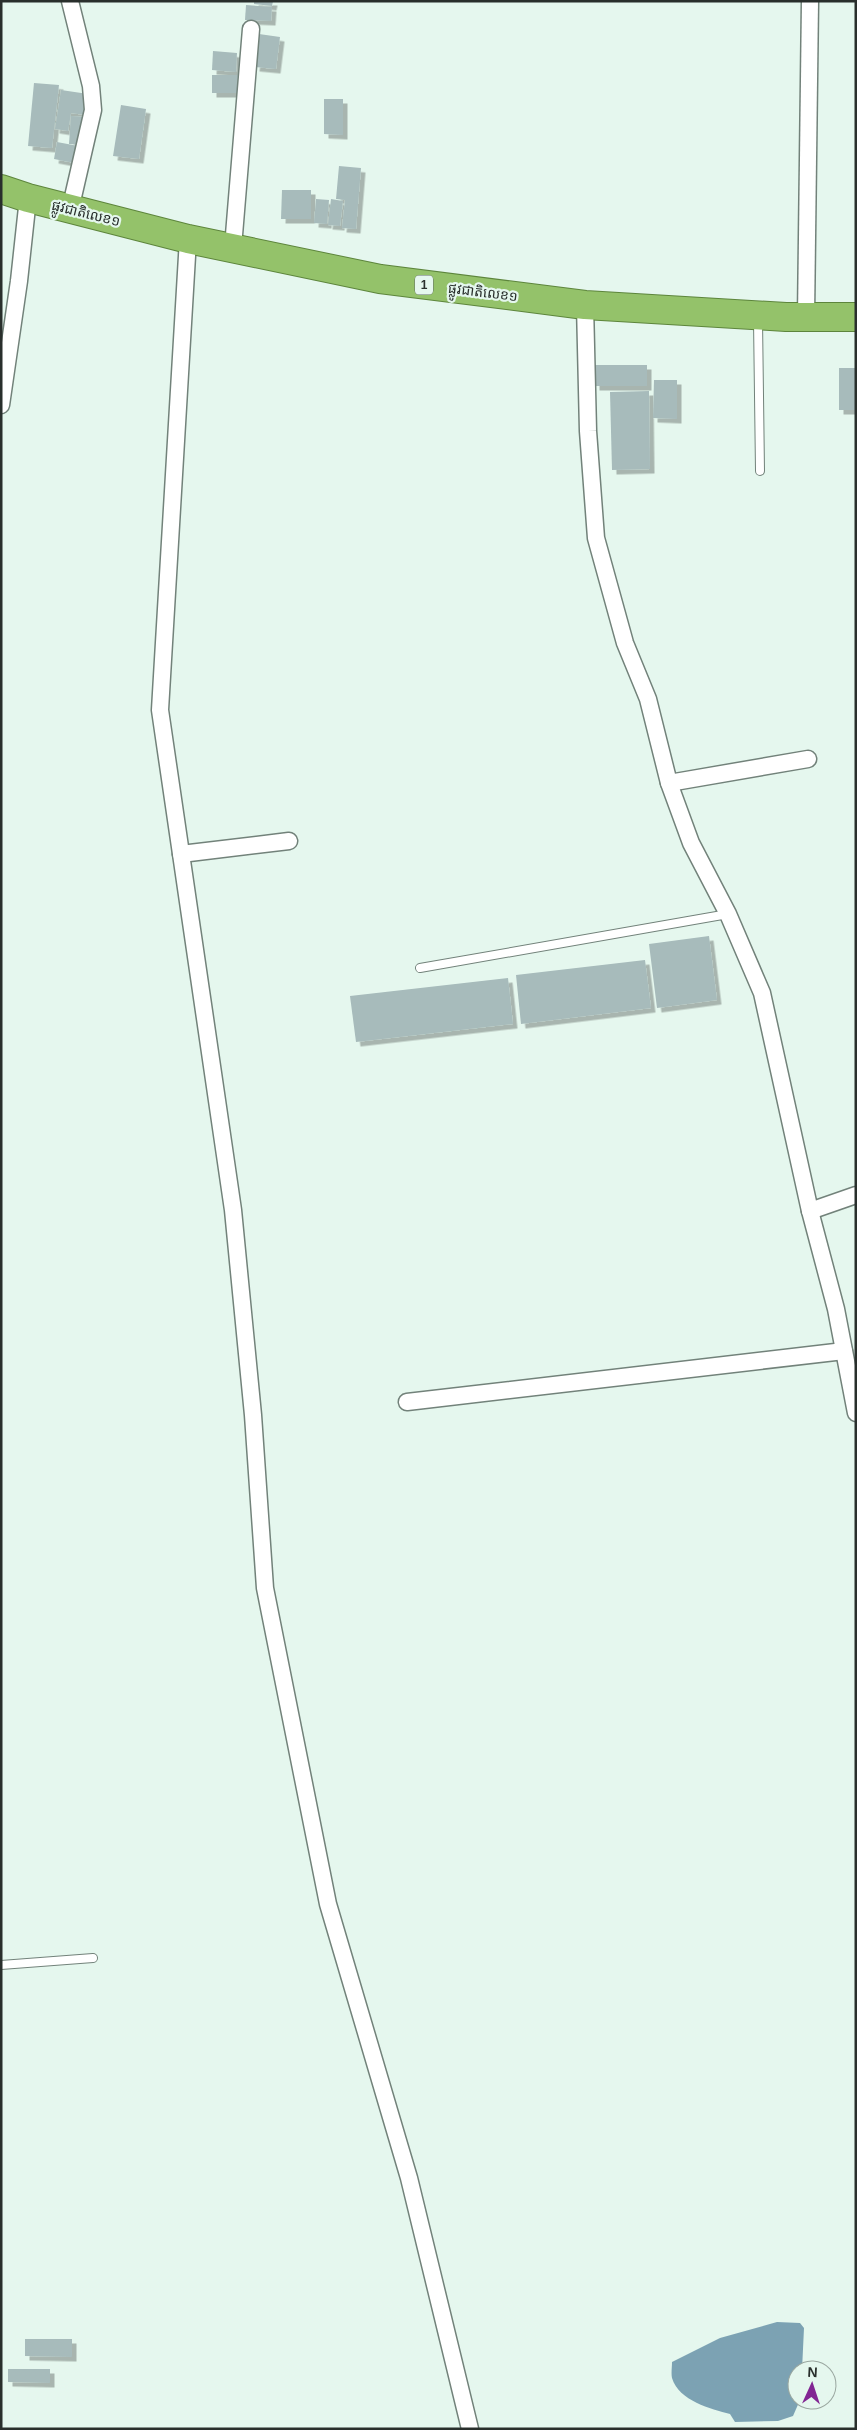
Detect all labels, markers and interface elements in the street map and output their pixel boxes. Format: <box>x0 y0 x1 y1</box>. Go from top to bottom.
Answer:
street label: ផ្លូវជាតិលេខ១ <box>49 197 122 233</box>
road number: 1 <box>415 276 433 294</box>
street label: ផ្លូវជាតិលេខ១ <box>447 280 519 308</box>
north arrow <box>787 2360 837 2410</box>
text: N <box>807 2364 818 2380</box>

